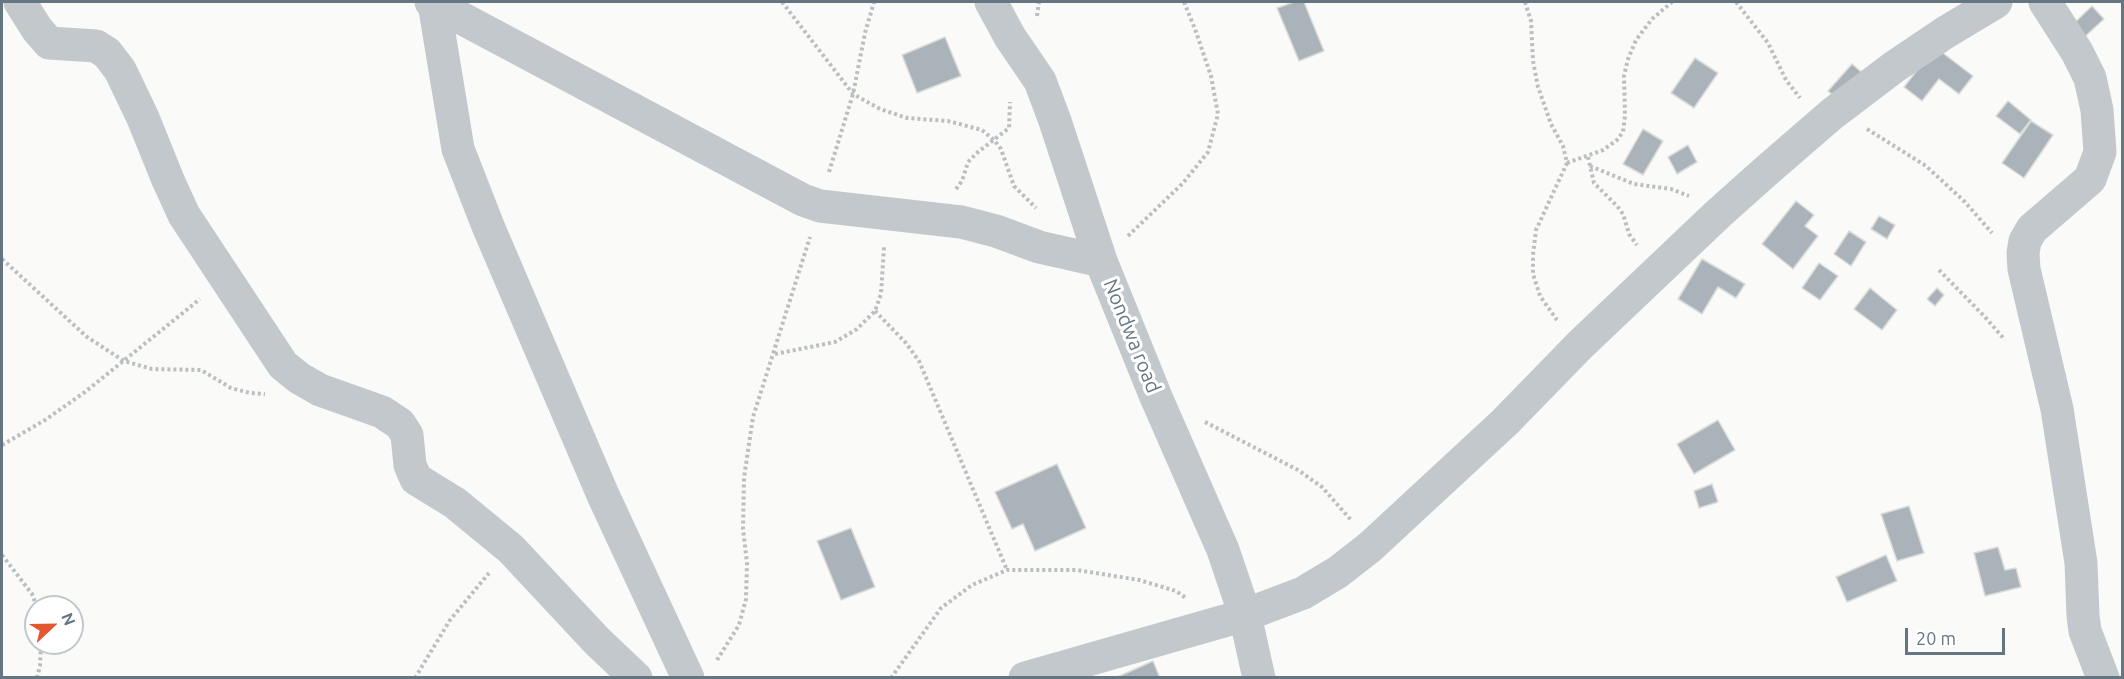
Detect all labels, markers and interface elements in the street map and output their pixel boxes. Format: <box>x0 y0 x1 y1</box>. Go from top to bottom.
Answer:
street label: Nondwa road <box>1098 276 1166 396</box>
north arrow <box>24 595 84 655</box>
text: N <box>58 610 79 628</box>
scale bar <box>1908 616 2008 654</box>
text: 20 m <box>1916 628 1956 648</box>

